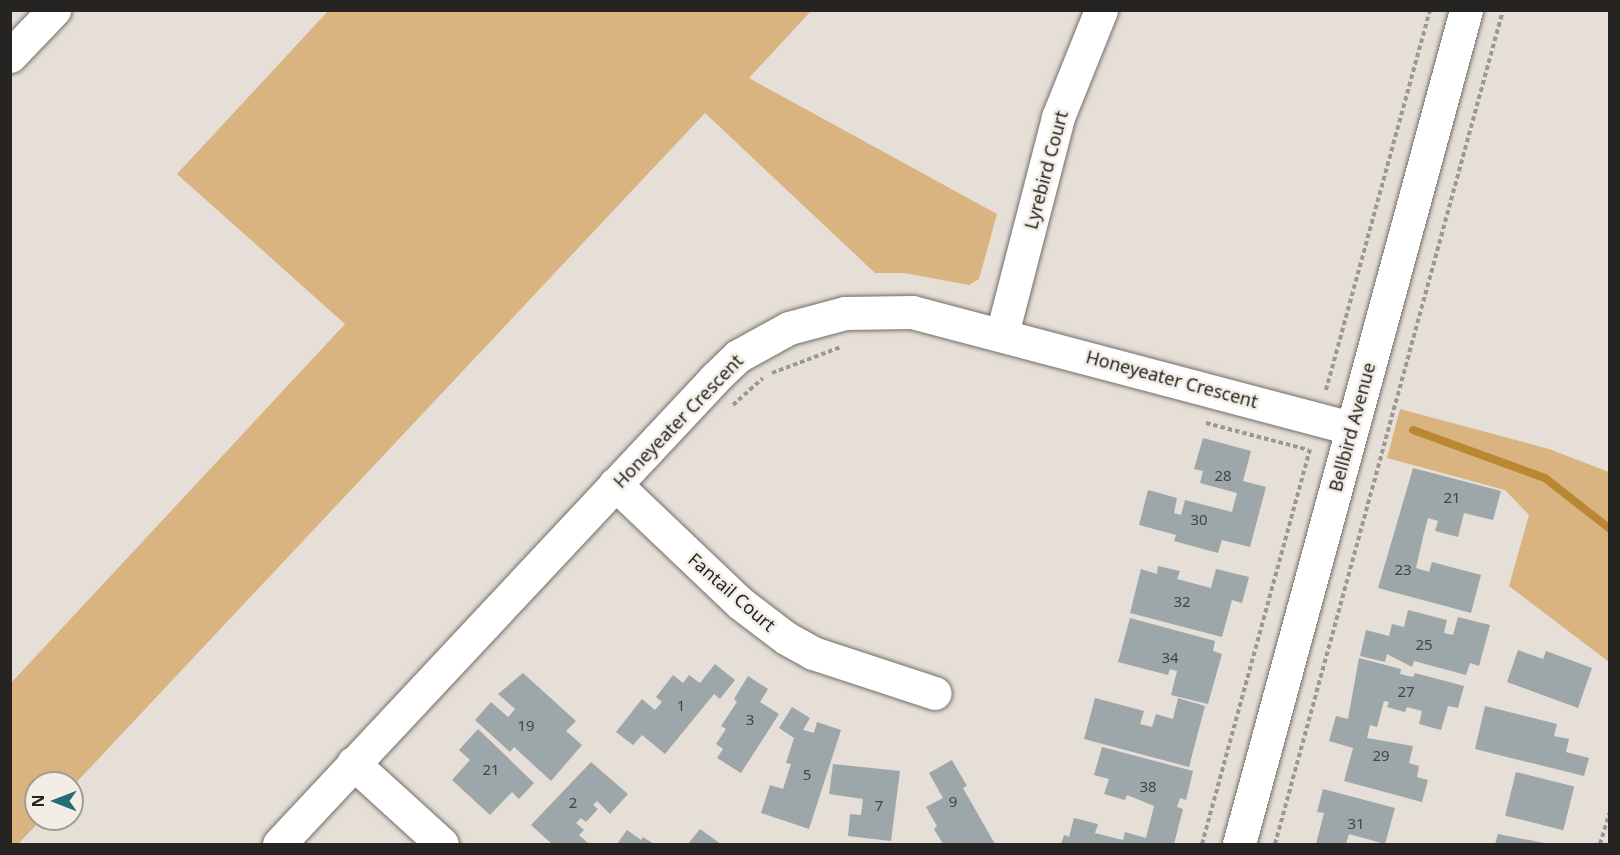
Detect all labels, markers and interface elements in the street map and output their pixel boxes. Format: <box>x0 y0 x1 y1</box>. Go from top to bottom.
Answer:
street label: Lyrebird Court <box>1020 108 1072 232</box>
street label: Honeyeater Crescent <box>1084 346 1260 412</box>
street label: Honeyeater Crescent <box>609 350 747 492</box>
street label: Bellbird Avenue <box>1324 360 1380 494</box>
house number: 28 <box>1214 467 1232 485</box>
house number: 21 <box>1443 489 1461 507</box>
house number: 30 <box>1190 511 1208 529</box>
street label: Fantail Court <box>684 548 780 636</box>
house number: 23 <box>1394 561 1412 579</box>
house number: 32 <box>1173 593 1191 611</box>
house number: 25 <box>1415 636 1433 654</box>
house number: 34 <box>1161 649 1179 667</box>
house number: 27 <box>1397 683 1415 701</box>
house number: 1 <box>677 697 685 715</box>
house number: 3 <box>746 711 754 729</box>
house number: 19 <box>517 717 535 735</box>
house number: 29 <box>1372 747 1390 765</box>
house number: 21 <box>482 761 500 779</box>
house number: 5 <box>803 766 811 784</box>
north arrow <box>24 771 84 831</box>
house number: 38 <box>1139 778 1157 796</box>
house number: 9 <box>949 793 957 811</box>
house number: 2 <box>569 794 577 812</box>
text: N <box>27 795 49 808</box>
house number: 7 <box>875 797 883 815</box>
house number: 31 <box>1347 815 1365 833</box>

